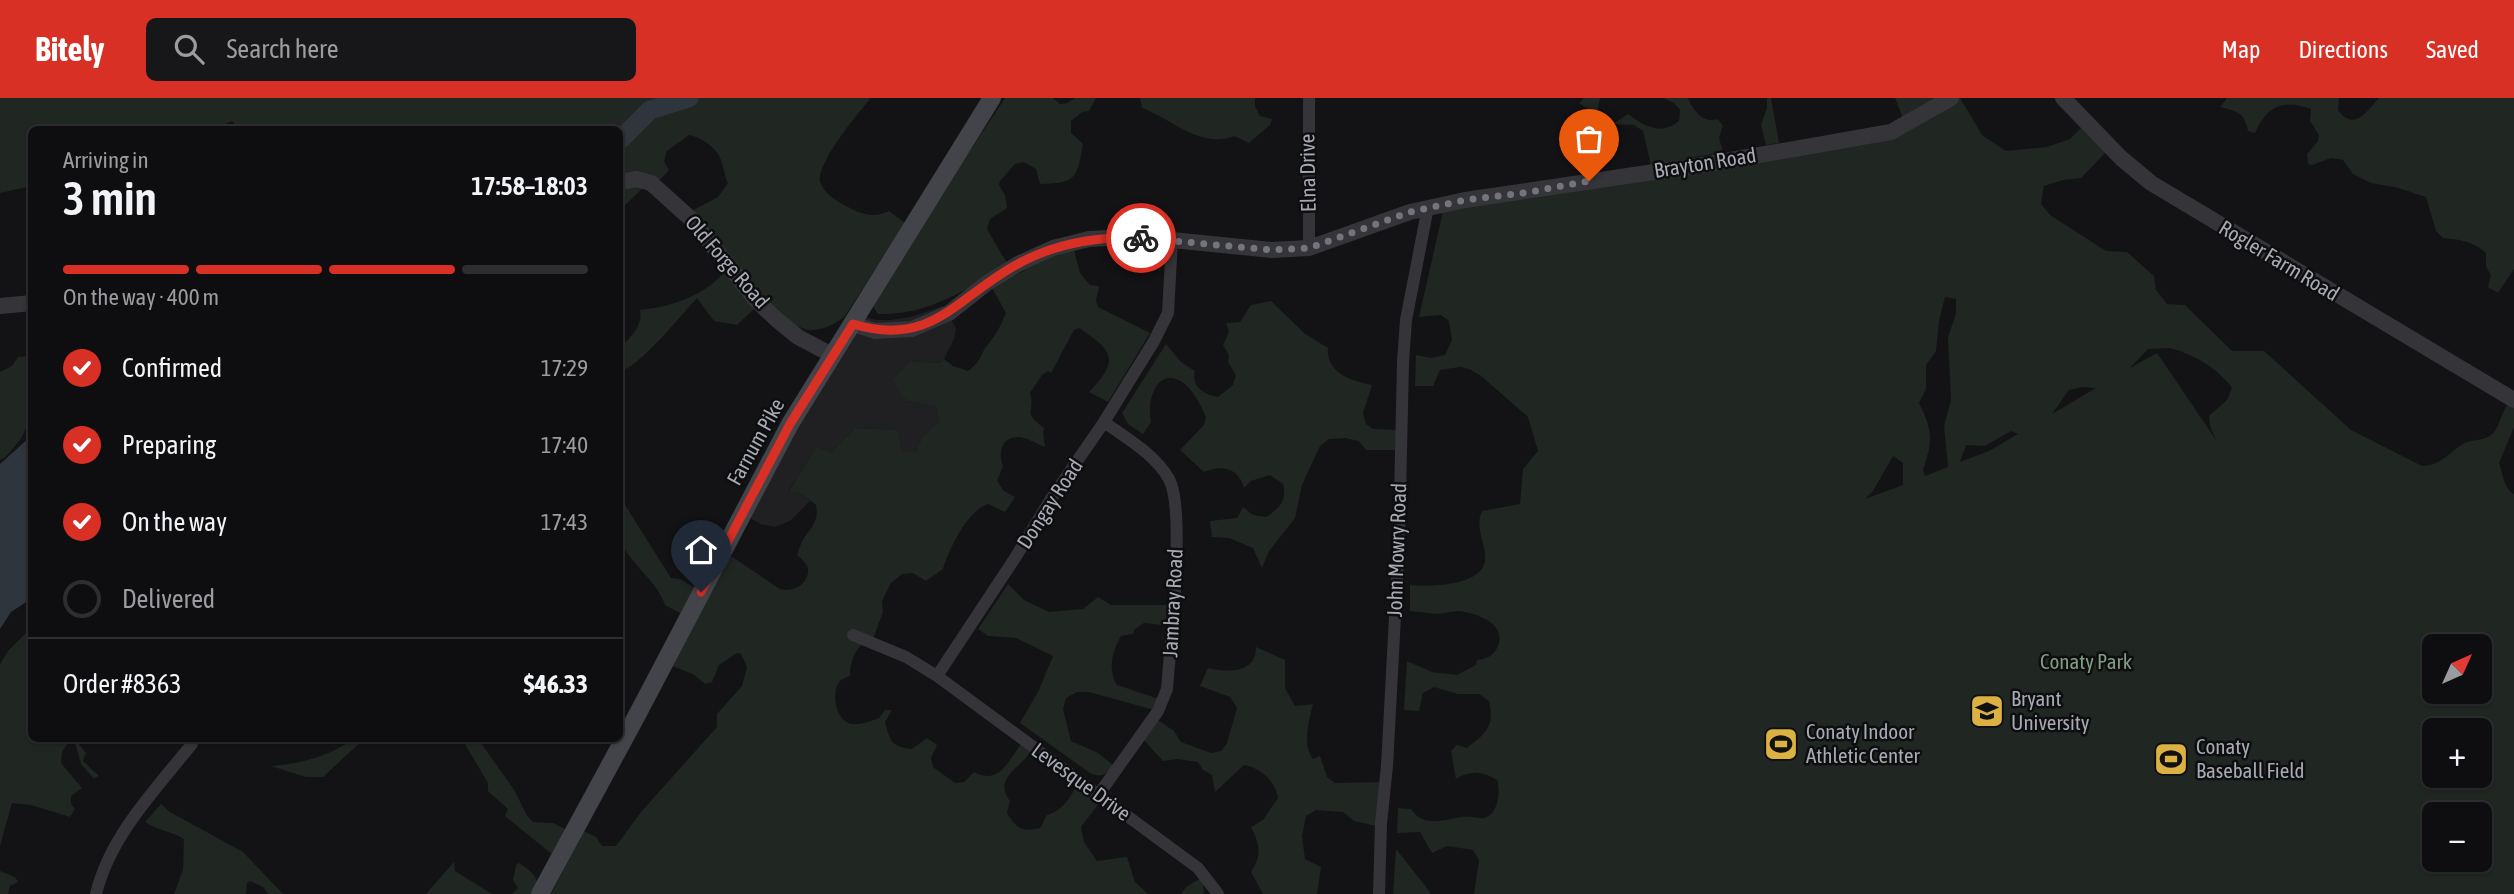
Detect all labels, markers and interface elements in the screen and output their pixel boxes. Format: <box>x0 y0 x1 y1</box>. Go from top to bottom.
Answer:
search box <box>146 18 636 81</box>
text: Bitely <box>35 30 104 68</box>
icon: search <box>170 30 208 68</box>
text: Search here <box>226 34 339 64</box>
text: Map <box>2222 36 2260 63</box>
text: Directions <box>2298 36 2388 63</box>
text: Saved <box>2426 36 2479 63</box>
pin <box>1559 109 1619 181</box>
icon: bag <box>1570 120 1608 158</box>
street label: Elna Drive <box>1294 134 1320 212</box>
street label: Brayton Road <box>1652 142 1758 182</box>
text: Arriving in <box>63 147 149 173</box>
text: 17:58–18:03 <box>471 171 588 201</box>
text: 3 min <box>63 172 157 225</box>
courier <box>1106 203 1176 273</box>
street label: Old Forge Road <box>681 210 775 313</box>
street label: Rogler Farm Road <box>2215 215 2344 305</box>
icon: bike <box>1122 219 1160 257</box>
text: On the way · 400 m <box>63 284 219 310</box>
icon: check <box>63 349 101 387</box>
text: Confirmed <box>122 353 222 383</box>
text: 17:29 <box>541 355 588 381</box>
street label: Farnum Pike <box>722 394 789 489</box>
icon: check <box>63 426 101 464</box>
text: Preparing <box>122 430 216 460</box>
text: 17:40 <box>541 432 588 458</box>
street label: Dongay Road <box>1011 454 1087 553</box>
street label: John Mowry Road <box>1382 483 1410 617</box>
icon: check <box>63 503 101 541</box>
text: On the way <box>122 507 227 537</box>
text: 17:43 <box>541 509 588 535</box>
pin <box>671 520 731 592</box>
icon: home <box>682 531 720 569</box>
street label: Jambray Road <box>1157 548 1187 658</box>
text: Delivered <box>122 584 215 614</box>
north arrow <box>2422 634 2492 704</box>
map controls <box>2422 634 2492 872</box>
park label: Conaty Park <box>2040 649 2132 673</box>
text: Order #8363 <box>63 669 182 699</box>
text: $46.33 <box>524 669 588 699</box>
place label: Bryant University <box>2011 686 2090 734</box>
school or university icon: Bryant University <box>1968 692 2006 730</box>
button: + <box>2422 718 2492 788</box>
place label: Conaty Indoor Athletic Center <box>1806 719 1920 767</box>
sports icon: Conaty Indoor Athletic Center <box>1762 725 1800 763</box>
place label: Conaty Baseball Field <box>2196 734 2305 782</box>
street label: Levesque Drive <box>1028 737 1136 825</box>
sports icon: Conaty Baseball Field <box>2152 740 2190 778</box>
button: − <box>2422 802 2492 872</box>

